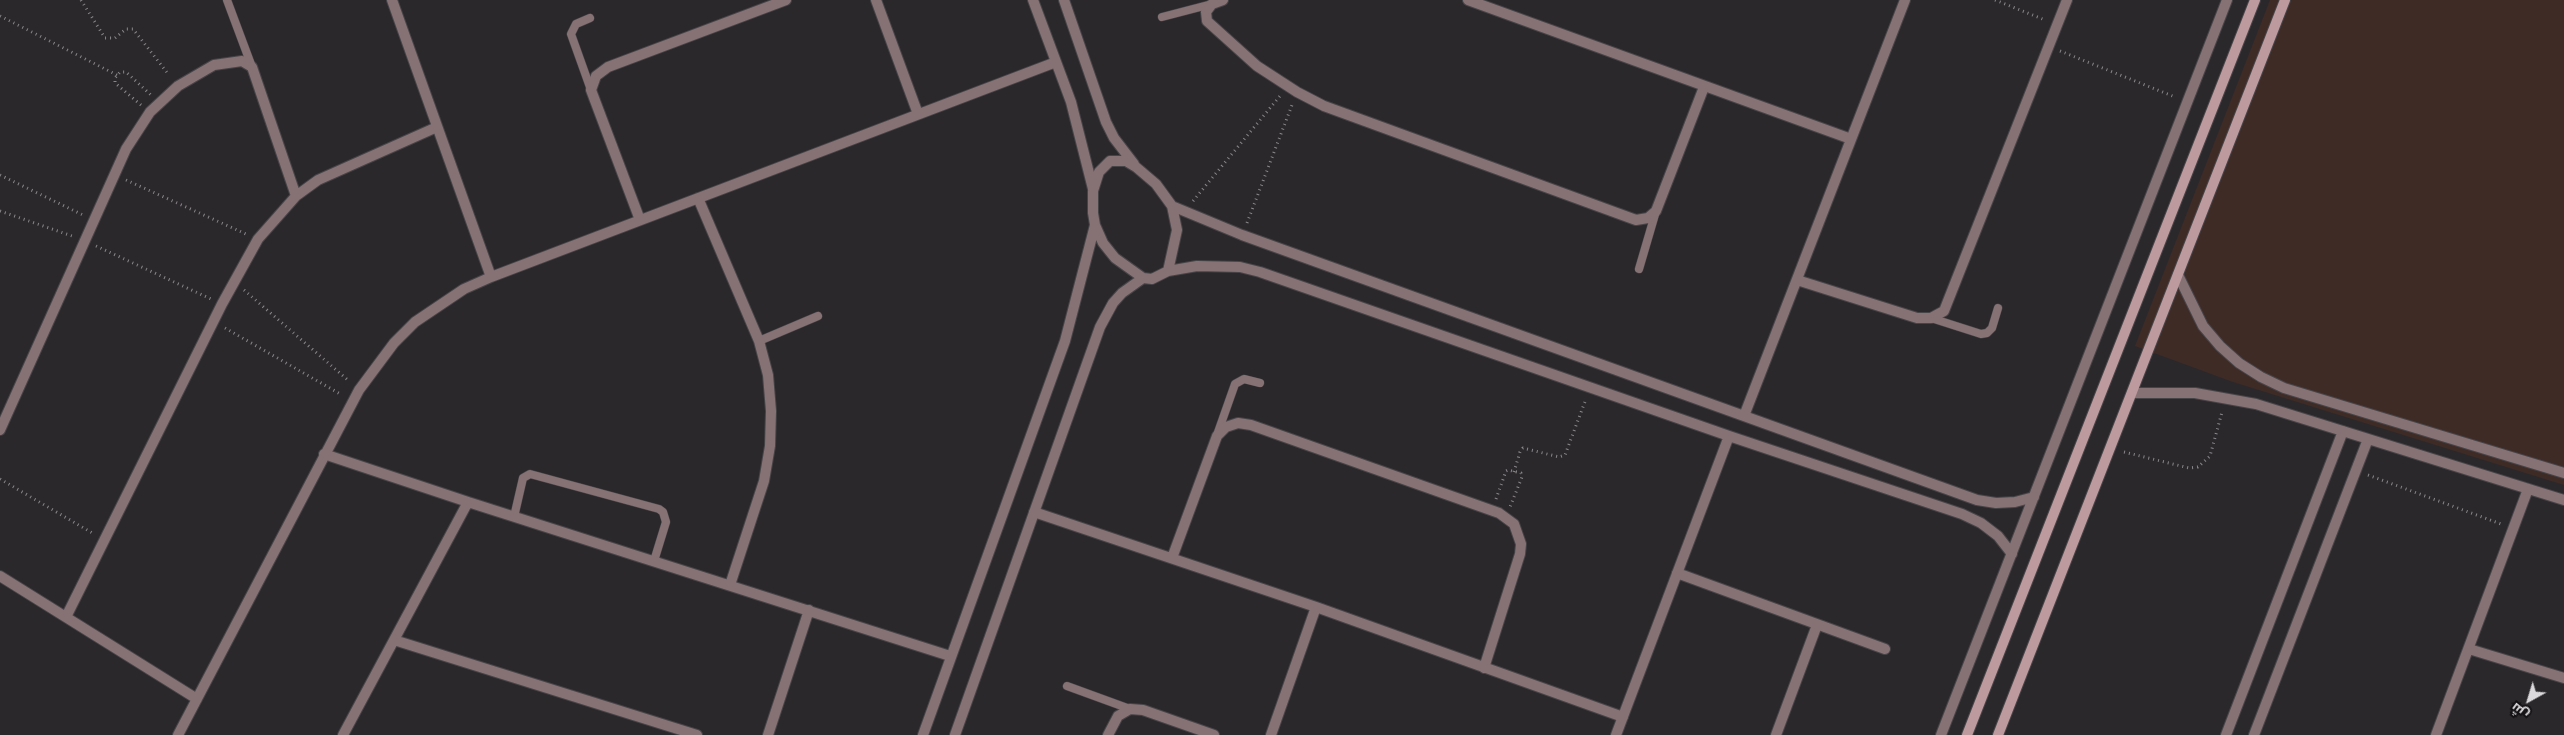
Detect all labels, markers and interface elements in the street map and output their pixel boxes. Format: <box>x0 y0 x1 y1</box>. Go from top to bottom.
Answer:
north arrow <box>2504 675 2554 725</box>
text: ش <box>2506 699 2532 725</box>

